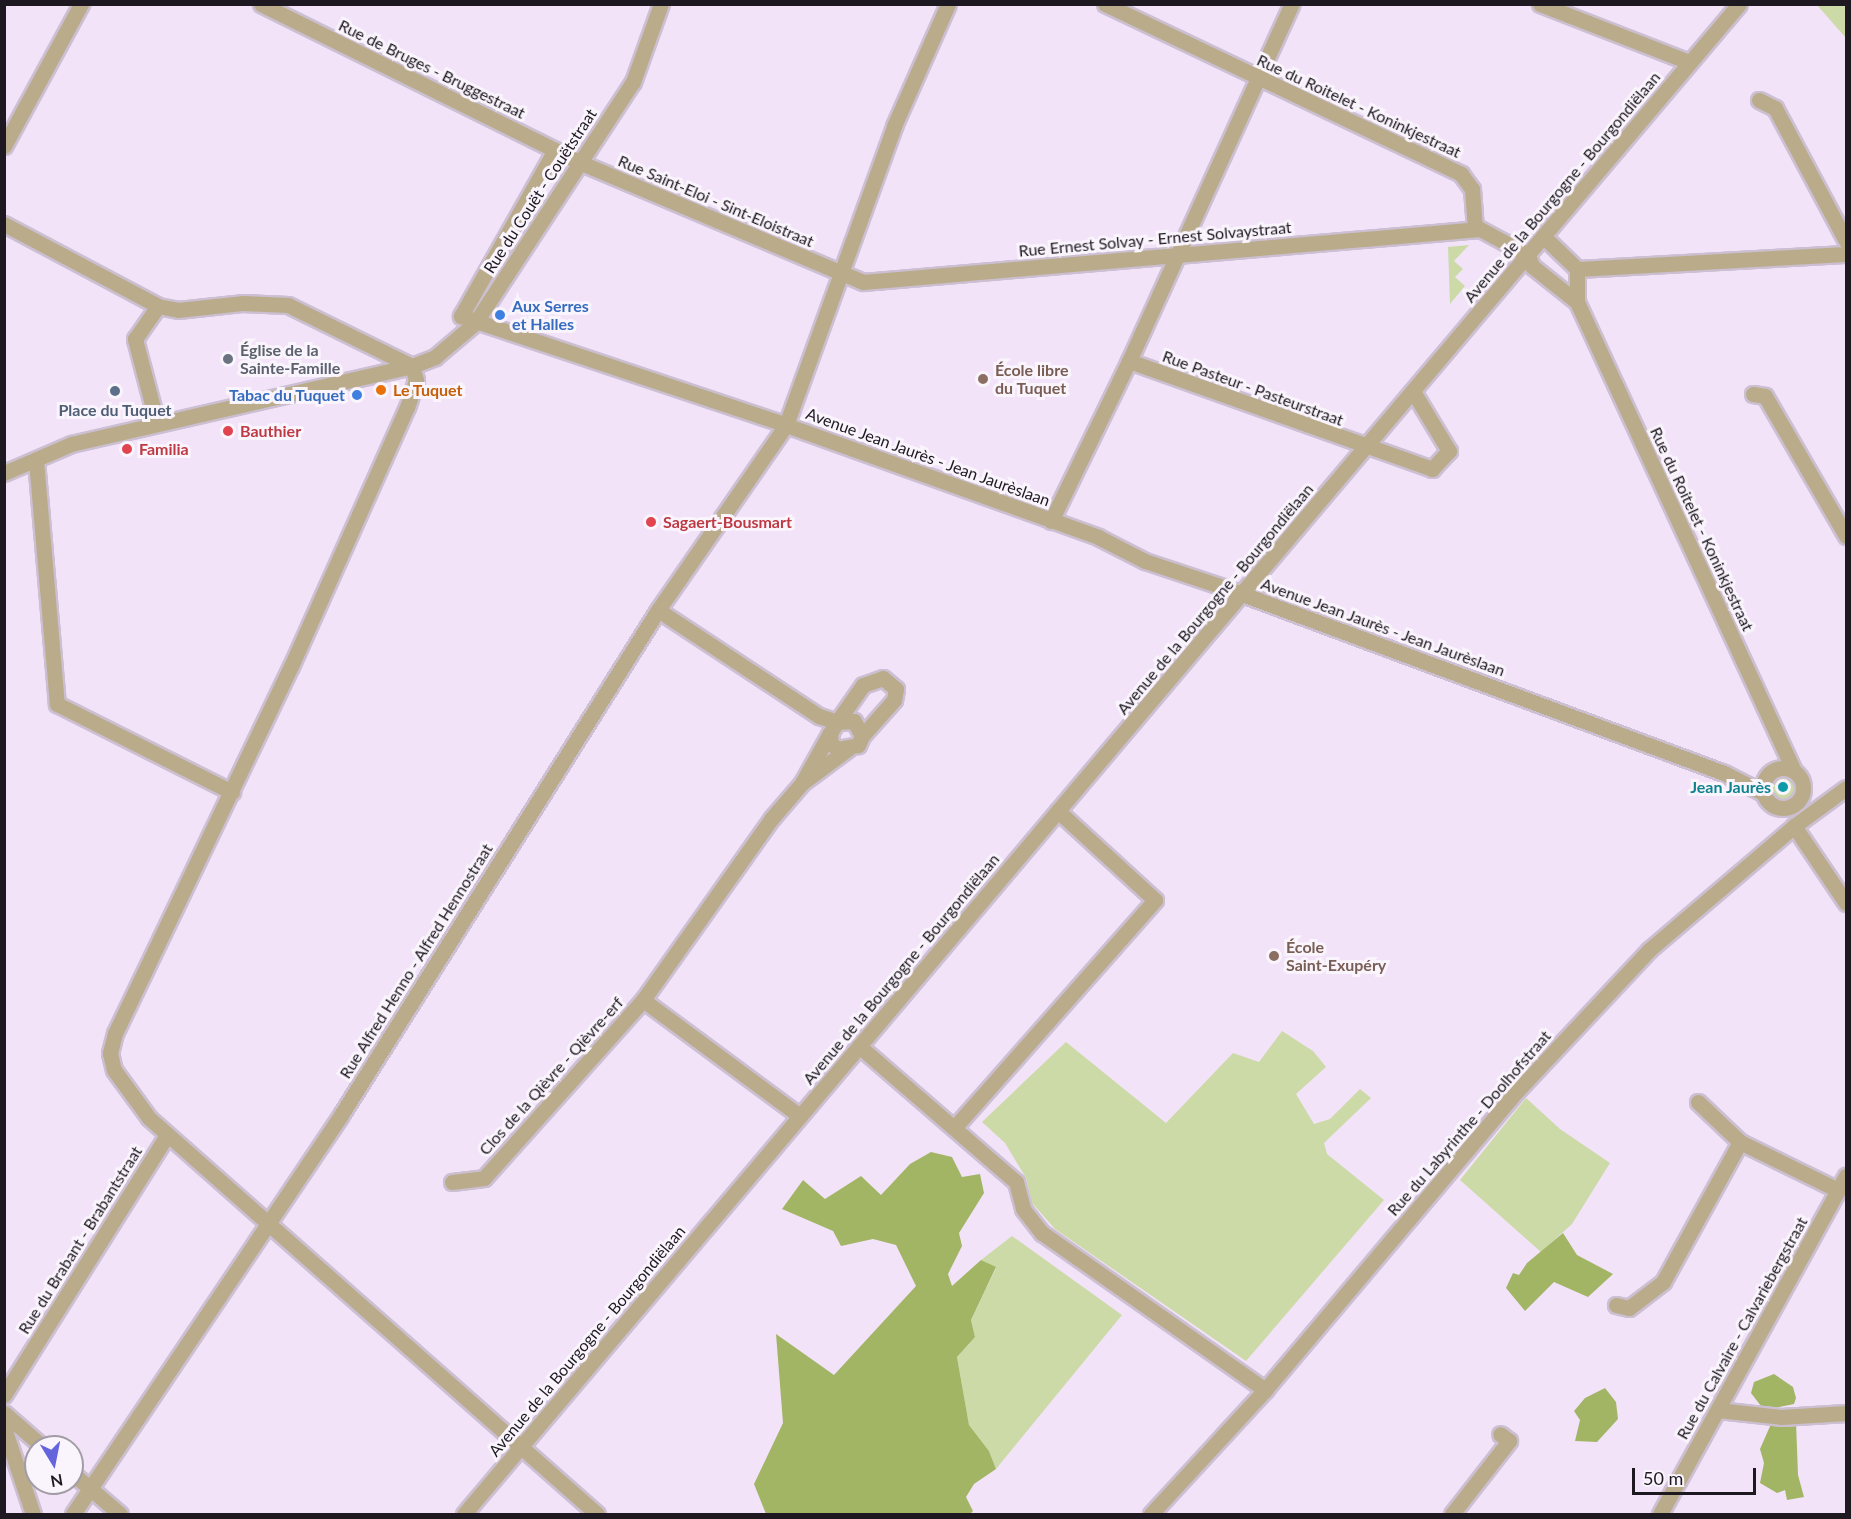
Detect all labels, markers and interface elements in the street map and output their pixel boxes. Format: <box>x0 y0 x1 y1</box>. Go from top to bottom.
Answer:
street label: Rue de Bruges - Bruggestraat <box>336 15 528 123</box>
street label: Rue du Roitelet - Koninkjestraat <box>1254 50 1464 162</box>
street label: Avenue de la Bourgogne - Bourgondiëlaan <box>1460 68 1664 306</box>
street label: Rue du Couët - Couëtstraat <box>480 105 600 277</box>
street label: Rue Saint-Eloi - Sint-Eloistraat <box>615 151 817 251</box>
street label: Rue Ernest Solvay - Ernest Solvaystraat <box>1018 217 1292 261</box>
place label: Aux Serres et Halles <box>512 296 589 334</box>
marker: Aux Serres et Halles <box>493 308 507 322</box>
place label: Église de la Sainte-Famille <box>240 340 340 378</box>
street label: Rue Pasteur - Pasteurstraat <box>1160 346 1346 430</box>
marker: Église de la Sainte-Famille <box>221 352 235 366</box>
place label: École libre du Tuquet <box>995 360 1068 398</box>
marker: École libre du Tuquet <box>976 372 990 386</box>
place label: Le Tuquet <box>393 380 463 400</box>
marker: Le Tuquet <box>374 383 388 397</box>
marker: Place du Tuquet <box>108 384 122 398</box>
place label: Tabac du Tuquet <box>229 385 345 405</box>
marker: Tabac du Tuquet <box>350 388 364 402</box>
place label: Place du Tuquet <box>58 400 172 420</box>
street label: Avenue Jean Jaurès - Jean Jaurèslaan <box>803 404 1053 510</box>
place label: Bauthier <box>240 421 301 441</box>
marker: Bauthier <box>221 424 235 438</box>
street label: Rue du Roitelet - Koninkjestraat <box>1646 424 1758 634</box>
place label: Familia <box>139 439 189 459</box>
marker: Familia <box>120 442 134 456</box>
street label: Avenue de la Bourgogne - Bourgondiëlaan <box>1113 480 1317 718</box>
place label: Sagaert-Bousmart <box>663 512 792 532</box>
marker: Sagaert-Bousmart <box>644 515 658 529</box>
street label: Avenue Jean Jaurès - Jean Jaurèslaan <box>1258 574 1508 680</box>
place label: Jean Jaurès <box>1690 777 1771 797</box>
marker: Jean Jaurès <box>1776 780 1790 794</box>
street label: Rue Alfred Henno - Alfred Hennostraat <box>335 840 497 1082</box>
street label: Avenue de la Bourgogne - Bourgondiëlaan <box>799 850 1003 1088</box>
place label: École Saint-Exupéry <box>1286 937 1386 975</box>
marker: École Saint-Exupéry <box>1267 949 1281 963</box>
street label: Clos de la Qièvre - Qièvre-erf <box>475 993 627 1159</box>
street label: Rue du Labyrinthe - Doolhofstraat <box>1383 1026 1555 1220</box>
street label: Rue du Brabant - Brabantstraat <box>14 1143 146 1337</box>
street label: Rue du Calvaire - Calvariebergstraat <box>1673 1213 1811 1443</box>
street label: Avenue de la Bourgogne - Bourgondiëlaan <box>485 1222 689 1460</box>
north arrow <box>24 1435 84 1495</box>
scale bar <box>1635 1456 1760 1494</box>
text: 50 m <box>1643 1467 1683 1489</box>
text: N <box>49 1471 65 1492</box>

